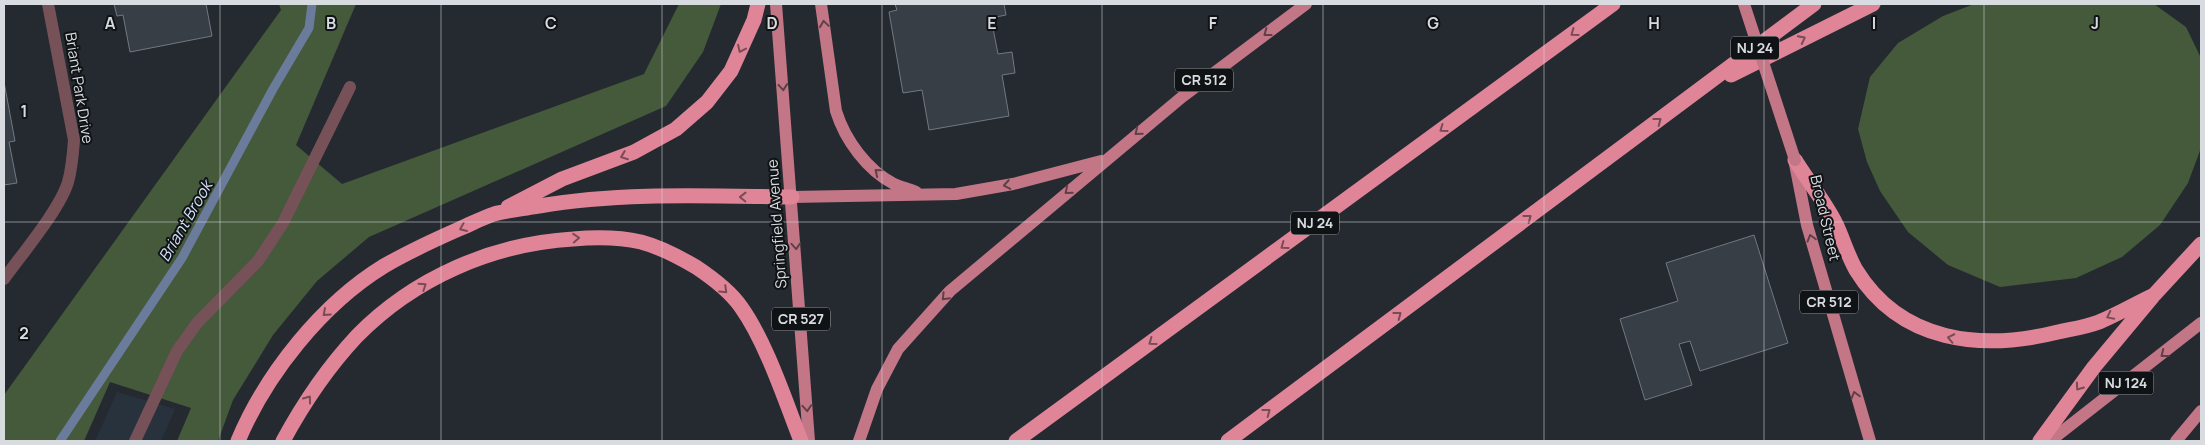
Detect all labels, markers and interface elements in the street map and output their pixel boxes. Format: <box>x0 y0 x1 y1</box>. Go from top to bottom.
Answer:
text: A <box>105 12 116 34</box>
text: B <box>326 12 336 34</box>
text: C <box>545 12 557 34</box>
text: D <box>766 12 778 34</box>
text: E <box>987 12 997 34</box>
text: F <box>1209 12 1218 34</box>
text: G <box>1427 12 1439 34</box>
text: H <box>1648 12 1660 34</box>
text: I <box>1872 12 1876 34</box>
text: J <box>2091 12 2099 34</box>
one-way arrow <box>819 20 830 28</box>
one-way arrow <box>1570 27 1580 36</box>
one-way arrow <box>1264 28 1273 36</box>
street label: Briant Park Drive <box>60 31 99 145</box>
one-way arrow <box>1797 35 1806 45</box>
road number: NJ 24 <box>1731 36 1779 59</box>
one-way arrow <box>736 44 747 53</box>
road number: CR 512 <box>1175 68 1233 92</box>
one-way arrow <box>777 83 788 91</box>
text: 1 <box>20 100 28 122</box>
one-way arrow <box>1652 118 1662 127</box>
one-way arrow <box>1439 123 1449 132</box>
one-way arrow <box>1135 127 1144 135</box>
one-way arrow <box>621 150 629 160</box>
street label: Springfield Avenue <box>761 159 791 289</box>
one-way arrow <box>875 169 884 177</box>
street label: Broad Street <box>1805 173 1846 263</box>
water label: Briant Brook <box>153 175 218 265</box>
one-way arrow <box>1003 180 1012 190</box>
one-way arrow <box>1065 185 1074 194</box>
one-way arrow <box>739 191 747 202</box>
road number: NJ 24 <box>1291 212 1339 234</box>
one-way arrow <box>1522 215 1532 224</box>
one-way arrow <box>459 222 467 232</box>
one-way arrow <box>572 233 580 244</box>
one-way arrow <box>1806 235 1816 243</box>
one-way arrow <box>1280 239 1289 249</box>
one-way arrow <box>790 242 801 250</box>
one-way arrow <box>417 283 426 292</box>
one-way arrow <box>718 284 727 293</box>
road number: CR 512 <box>1800 290 1858 314</box>
one-way arrow <box>941 291 950 300</box>
one-way arrow <box>322 308 331 317</box>
road number: CR 527 <box>772 308 830 330</box>
one-way arrow <box>2106 310 2115 321</box>
one-way arrow <box>1392 312 1402 321</box>
text: 2 <box>19 322 29 344</box>
one-way arrow <box>1947 333 1956 343</box>
one-way arrow <box>1149 336 1158 344</box>
one-way arrow <box>2160 348 2169 357</box>
road number: NJ 124 <box>2098 372 2154 394</box>
one-way arrow <box>2076 382 2085 391</box>
one-way arrow <box>1851 391 1861 399</box>
one-way arrow <box>302 395 311 405</box>
one-way arrow <box>801 404 812 412</box>
one-way arrow <box>1261 409 1271 418</box>

